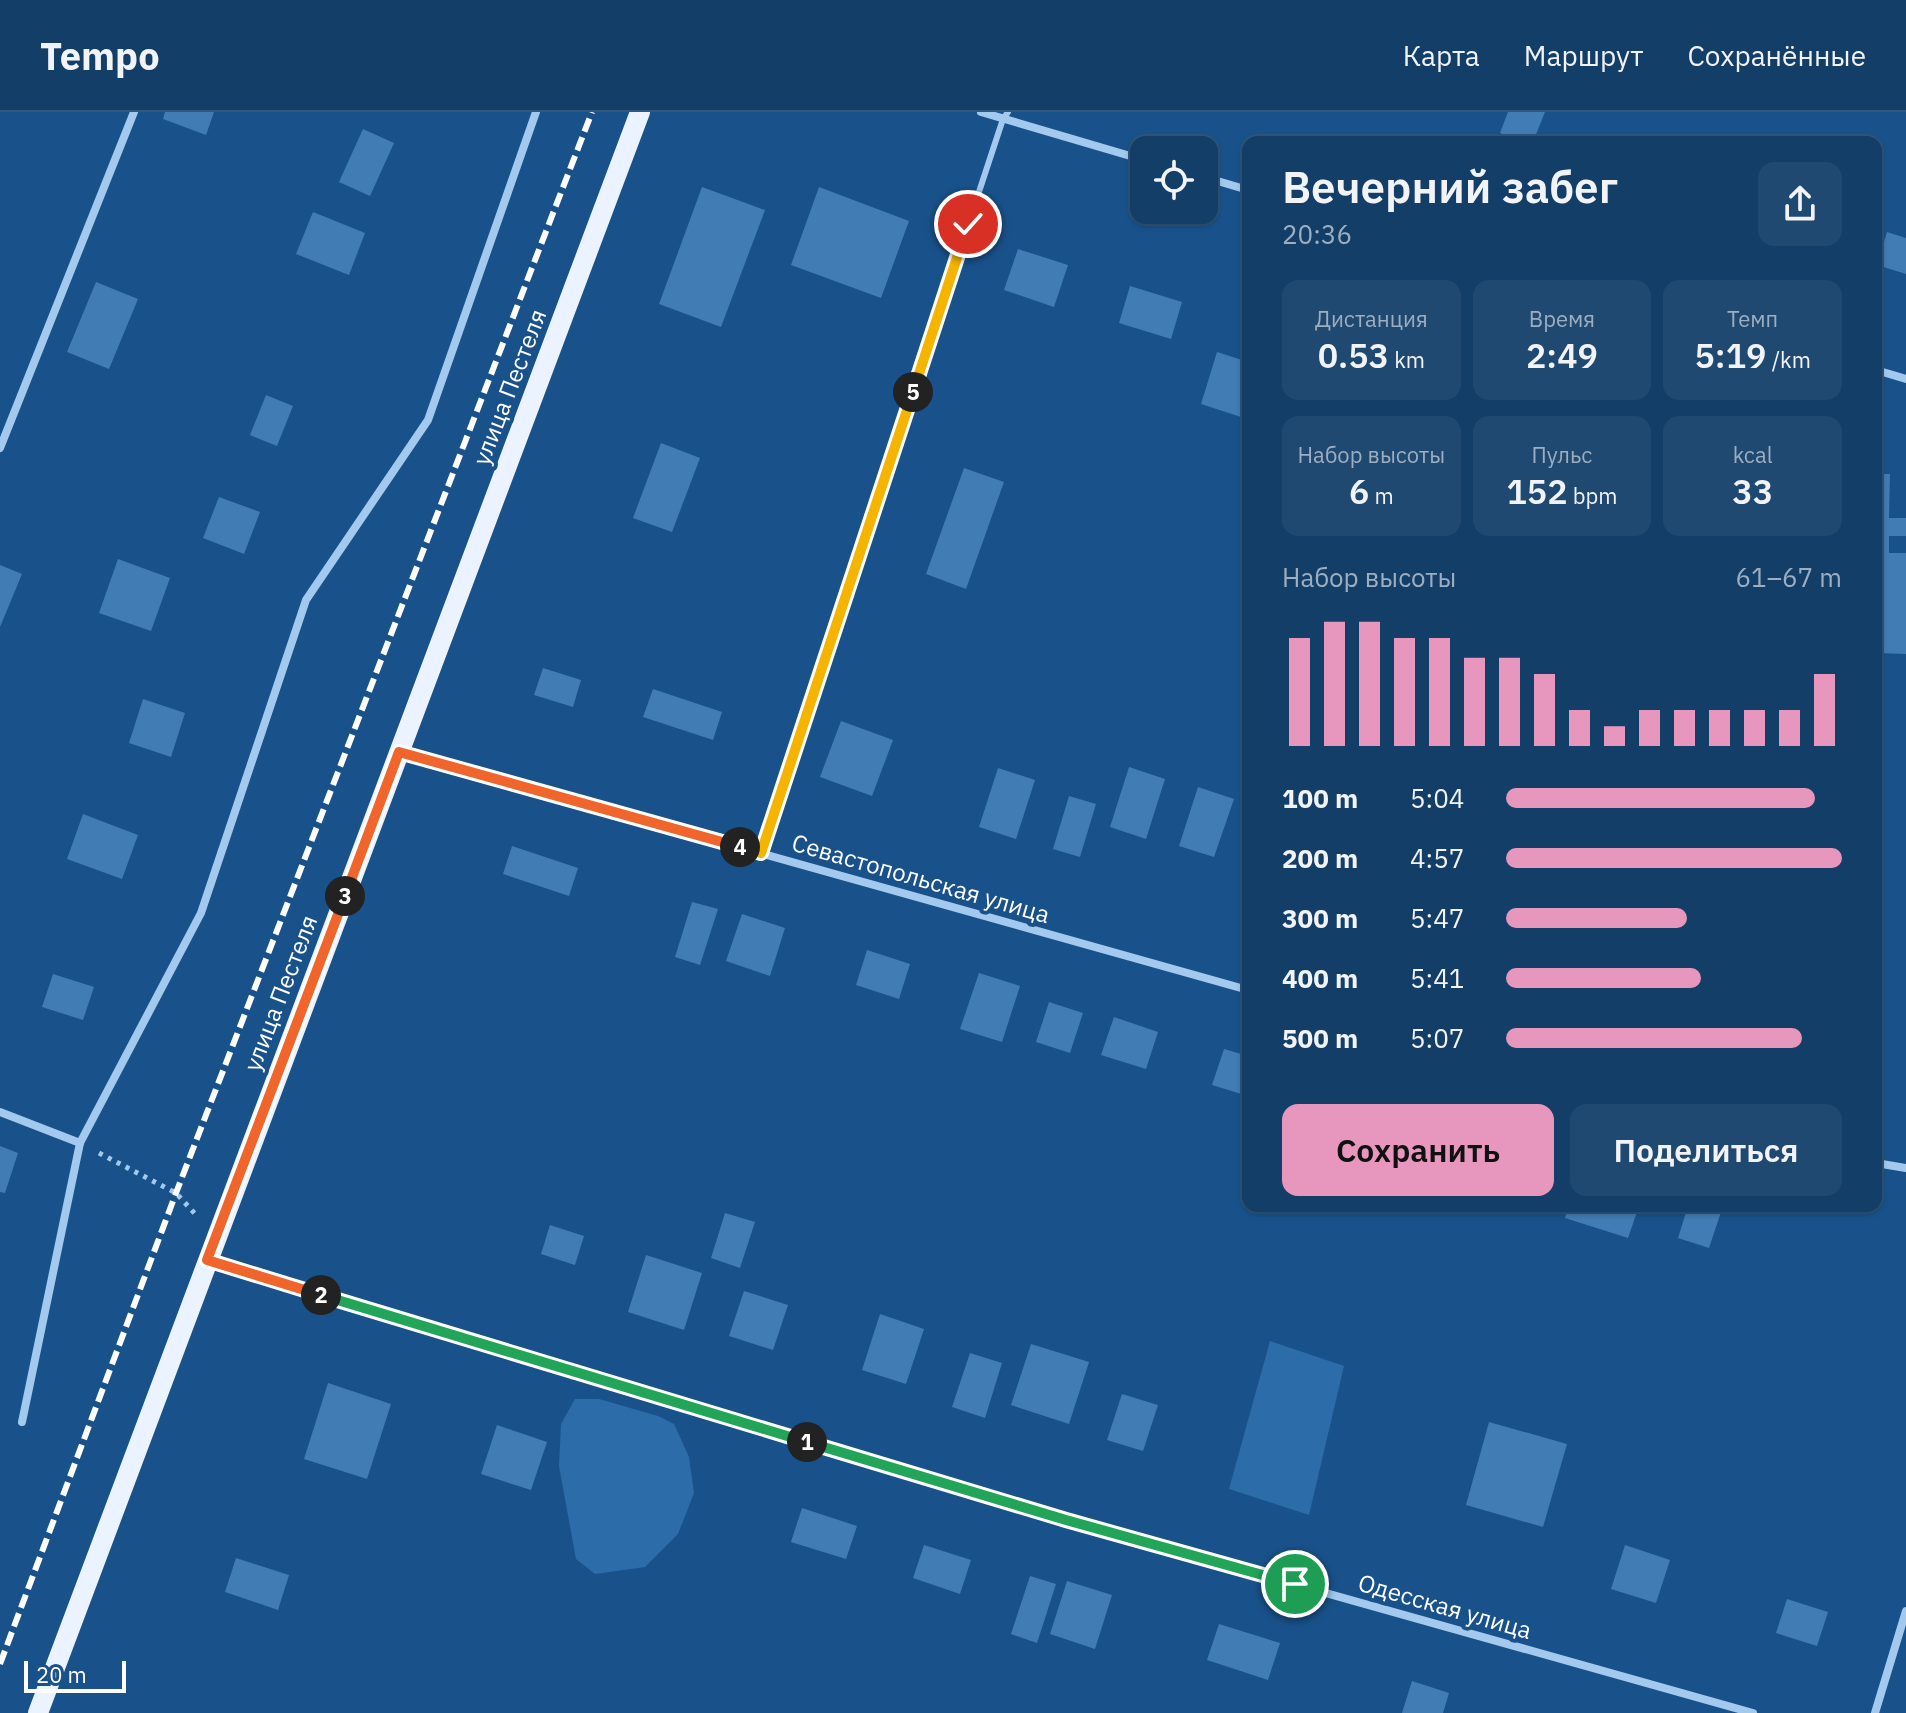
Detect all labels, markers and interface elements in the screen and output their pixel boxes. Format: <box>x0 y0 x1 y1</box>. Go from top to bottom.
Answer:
text: Tempo <box>40 31 160 80</box>
text: Карта <box>1403 37 1480 74</box>
text: Маршрут <box>1524 37 1643 74</box>
text: Сохранённые <box>1687 37 1866 74</box>
map controls <box>1130 136 1218 224</box>
button: locate <box>1130 136 1218 224</box>
text: Вечерний забег <box>1282 158 1618 215</box>
button: share <box>1758 162 1842 246</box>
pin <box>934 190 1002 258</box>
icon: check <box>946 202 990 246</box>
text: 20:36 <box>1282 217 1352 251</box>
street label: улица Пестеля <box>465 304 553 470</box>
text: Дистанция <box>1315 304 1428 333</box>
text: Время <box>1529 304 1595 333</box>
text: Темп <box>1727 304 1778 333</box>
text: 0.53 <box>1318 333 1389 377</box>
text: 2:49 <box>1526 333 1598 377</box>
text: 5:19 <box>1694 333 1766 377</box>
text: km <box>1389 345 1425 374</box>
text: /km <box>1766 345 1811 374</box>
pin: 5 <box>893 372 933 412</box>
text: 5 <box>906 377 920 406</box>
text: Набор высоты <box>1298 440 1445 469</box>
text: Пульс <box>1532 440 1592 469</box>
text: kcal <box>1733 440 1773 469</box>
text: 6 <box>1349 469 1369 513</box>
text: 152 <box>1506 469 1568 513</box>
text: 33 <box>1732 469 1773 513</box>
text: m <box>1369 481 1394 510</box>
text: bpm <box>1568 481 1618 510</box>
text: Набор высоты <box>1282 560 1456 594</box>
text: 61–67 m <box>1735 560 1842 594</box>
text: 100 m <box>1282 781 1358 815</box>
text: 5:04 <box>1410 781 1464 815</box>
street label: Севастопольская улица <box>788 826 1054 930</box>
pin: 4 <box>720 827 760 867</box>
text: 4 <box>733 832 747 861</box>
text: 200 m <box>1282 841 1358 875</box>
text: 4:57 <box>1410 841 1464 875</box>
pin: 3 <box>325 876 365 916</box>
text: 3 <box>338 881 352 910</box>
text: 300 m <box>1282 901 1358 935</box>
text: 5:47 <box>1410 901 1464 935</box>
street label: улица Пестеля <box>236 910 324 1076</box>
text: 400 m <box>1282 961 1358 995</box>
text: 5:41 <box>1410 961 1464 995</box>
text: 500 m <box>1282 1021 1358 1055</box>
text: 5:07 <box>1410 1021 1464 1055</box>
button: Сохранить <box>1282 1104 1554 1196</box>
button: Поделиться <box>1570 1104 1842 1196</box>
pin: 2 <box>301 1275 341 1315</box>
text: 2 <box>314 1280 328 1309</box>
pin: 1 <box>787 1422 827 1462</box>
text: 1 <box>800 1427 814 1456</box>
pin <box>1261 1550 1329 1618</box>
icon: arrive <box>1273 1562 1317 1606</box>
street label: Одесская улица <box>1355 1566 1536 1646</box>
scale bar <box>24 1657 126 1693</box>
text: 20 m <box>36 1660 87 1689</box>

